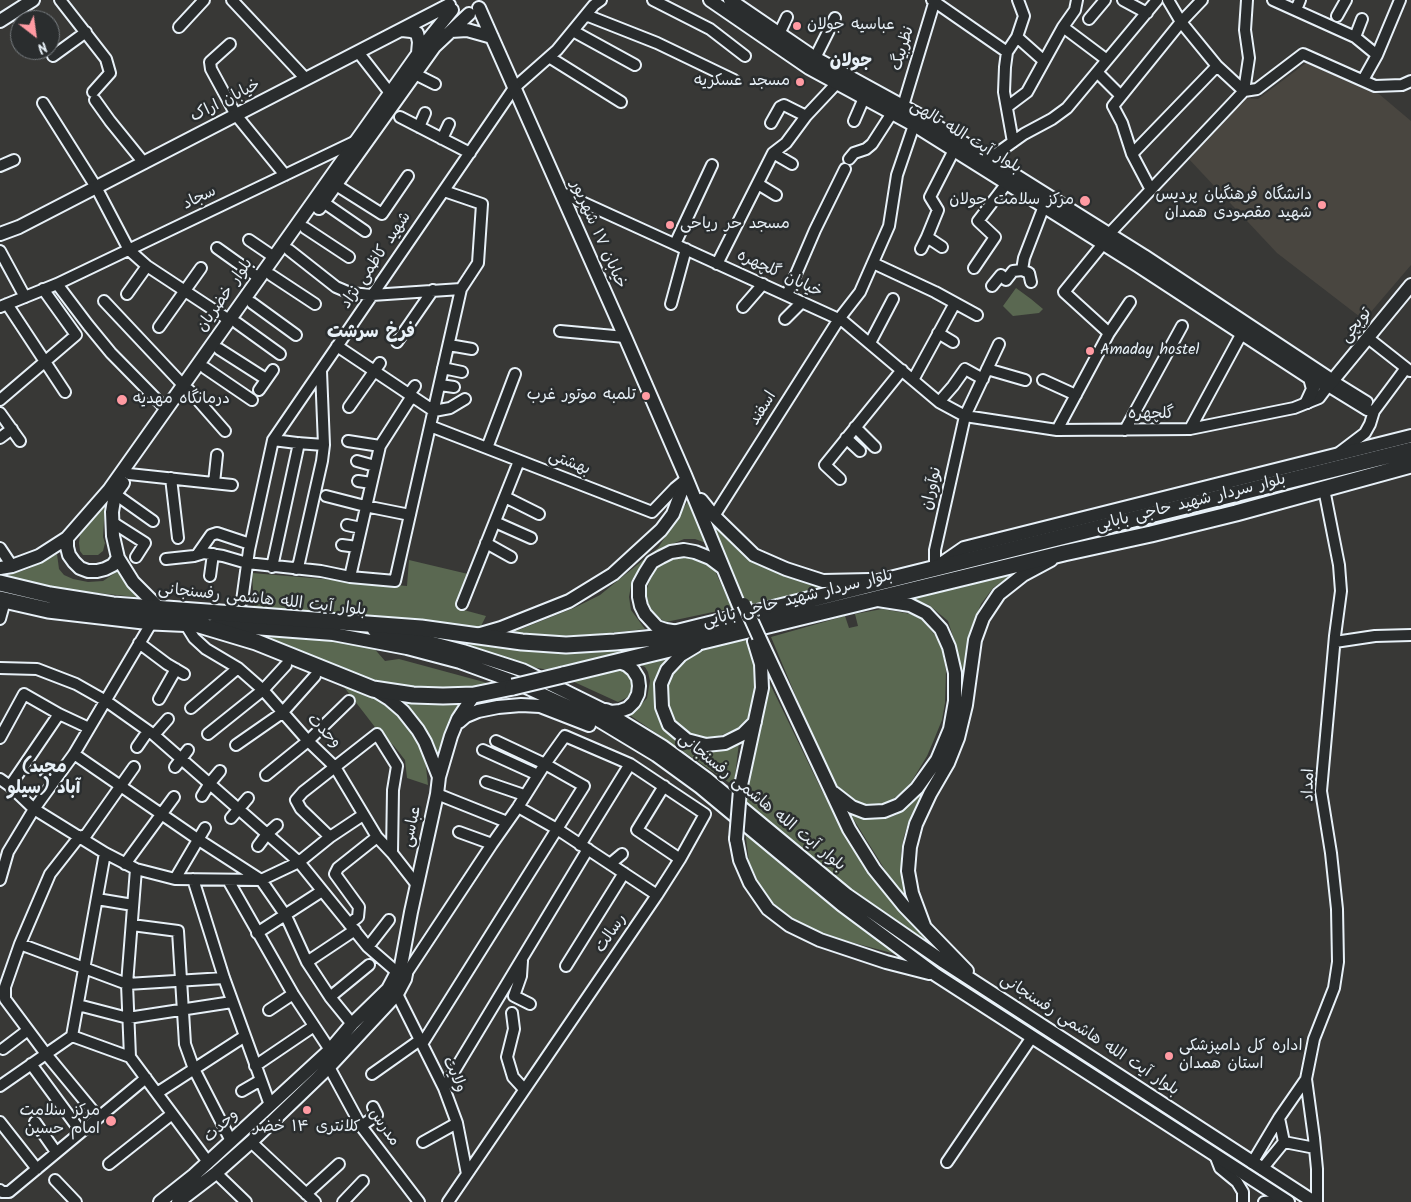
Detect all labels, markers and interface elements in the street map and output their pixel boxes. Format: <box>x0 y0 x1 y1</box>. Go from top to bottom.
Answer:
north arrow <box>10 10 60 60</box>
place label: عباسیه جولان <box>807 16 895 36</box>
marker: عباسیه جولان <box>791 20 803 32</box>
street label: نظربیگ <box>888 24 920 74</box>
text: N <box>33 35 51 59</box>
district label: جولان <box>830 52 872 74</box>
place label: مسجد عسکریه <box>694 72 790 92</box>
street label: خیابان اراک <box>188 76 264 128</box>
marker: مسجد عسکریه <box>794 76 806 88</box>
street label: بلوار آیت الله تالهی <box>906 97 1024 179</box>
street label: خیابان ۱۷ شهریور <box>565 178 629 292</box>
street label: سجاد <box>180 183 220 215</box>
place label: دانشگاه فرهنگیان پردیس شهید مقصودی همدان <box>1156 186 1312 224</box>
place label: مرکز سلامت جولان <box>949 191 1074 211</box>
marker: مرکز سلامت جولان <box>1078 194 1092 208</box>
marker: دانشگاه فرهنگیان پردیس شهید مقصودی همدان <box>1316 199 1328 211</box>
street label: شهید کاظمی نژاد <box>337 209 417 313</box>
place label: مسجد حر ریاحی <box>680 215 790 235</box>
marker: مسجد حر ریاحی <box>664 219 676 231</box>
street label: خیابان گلچهره <box>733 247 825 303</box>
street label: بلوار خضریان <box>194 255 258 337</box>
street label: توپچی <box>1337 305 1377 347</box>
district label: فرخ سرشت <box>327 323 415 345</box>
place label: Amaday hostel <box>1100 341 1199 361</box>
marker: Amaday hostel <box>1084 345 1096 357</box>
place label: تلمبه موتور غرب <box>527 386 636 406</box>
street label: اسفند <box>746 388 782 430</box>
place label: درمانگاه مهدیه <box>133 390 230 410</box>
marker: تلمبه موتور غرب <box>640 390 652 402</box>
marker: درمانگاه مهدیه <box>115 393 129 407</box>
street label: گلچهره <box>1128 405 1174 425</box>
street label: بهشتی <box>545 447 593 481</box>
street label: نوآوران <box>919 466 947 512</box>
street label: بلوار سردار شهید حاجی بابایی <box>1094 471 1288 537</box>
street label: بلوار سردار شهید حاجی بابایی <box>701 567 895 633</box>
street label: بلوار آیت الله هاشمی رفسنجانی <box>157 581 367 621</box>
street label: وحدت <box>302 711 344 753</box>
street label: بلوار آیت الله هاشمی رفسنجانی <box>674 730 848 876</box>
district label: (مجید آباد (سیلو <box>8 758 80 801</box>
street label: امداد <box>1300 768 1320 802</box>
street label: عباسی <box>399 805 427 849</box>
street label: رسالت <box>592 911 632 957</box>
street label: بلوار آیت الله هاشمی رفسنجانی <box>996 971 1182 1101</box>
place label: اداره کل دامپزشکی استان همدان <box>1179 1037 1302 1075</box>
marker: اداره کل دامپزشکی استان همدان <box>1163 1050 1175 1062</box>
street label: ولایت <box>437 1054 469 1096</box>
place label: مرکز سلامت امام حسین <box>20 1102 100 1140</box>
marker: کلانتری ۱۴ خضر <box>301 1104 313 1116</box>
street label: مدرس <box>363 1105 403 1151</box>
street label: وحدت <box>201 1106 243 1148</box>
marker: مرکز سلامت امام حسین <box>104 1114 118 1128</box>
place label: کلانتری ۱۴ خضر <box>253 1118 361 1138</box>

